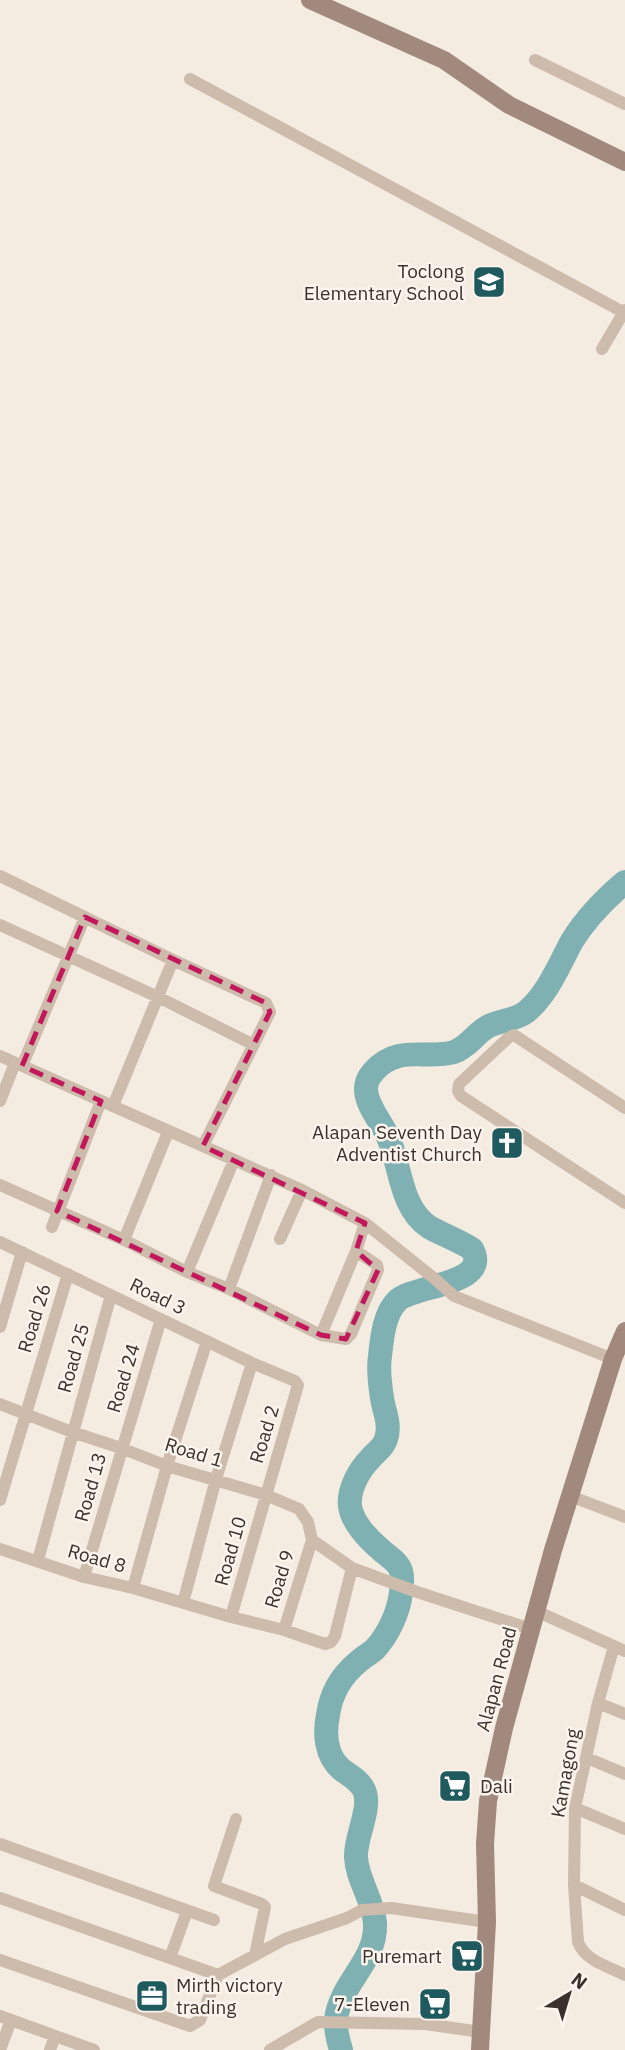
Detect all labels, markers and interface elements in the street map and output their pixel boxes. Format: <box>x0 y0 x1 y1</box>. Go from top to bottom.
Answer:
place label: Toclong Elementary School <box>304 259 464 305</box>
school or university icon: Toclong Elementary School <box>470 263 508 301</box>
place label: Alapan Seventh Day Adventist Church <box>312 1120 483 1166</box>
church icon: Alapan Seventh Day Adventist Church <box>488 1124 526 1162</box>
street label: Road 3 <box>126 1272 190 1320</box>
street label: Road 26 <box>12 1281 56 1355</box>
street label: Road 25 <box>52 1321 94 1395</box>
street label: Road 24 <box>101 1341 145 1415</box>
street label: Road 2 <box>244 1402 284 1466</box>
street label: Road 1 <box>162 1432 226 1472</box>
street label: Road 13 <box>69 1450 111 1524</box>
street label: Road 10 <box>209 1514 251 1588</box>
street label: Road 8 <box>65 1538 129 1578</box>
street label: Road 9 <box>259 1547 299 1611</box>
street label: Alapan Road <box>470 1624 522 1734</box>
street label: Kamagong <box>545 1727 585 1819</box>
supermarket icon: Dali <box>436 1767 474 1805</box>
place label: Dali <box>480 1774 513 1798</box>
supermarket icon: Puremart <box>448 1937 486 1975</box>
place label: Puremart <box>362 1944 442 1968</box>
north arrow <box>534 1959 604 2029</box>
text: N <box>567 1967 592 1994</box>
place label: Mirth victory trading <box>176 1973 283 2019</box>
office icon: Mirth victory trading <box>133 1977 171 2015</box>
supermarket icon: 7-Eleven <box>416 1985 454 2023</box>
place label: 7-Eleven <box>334 1992 410 2016</box>

